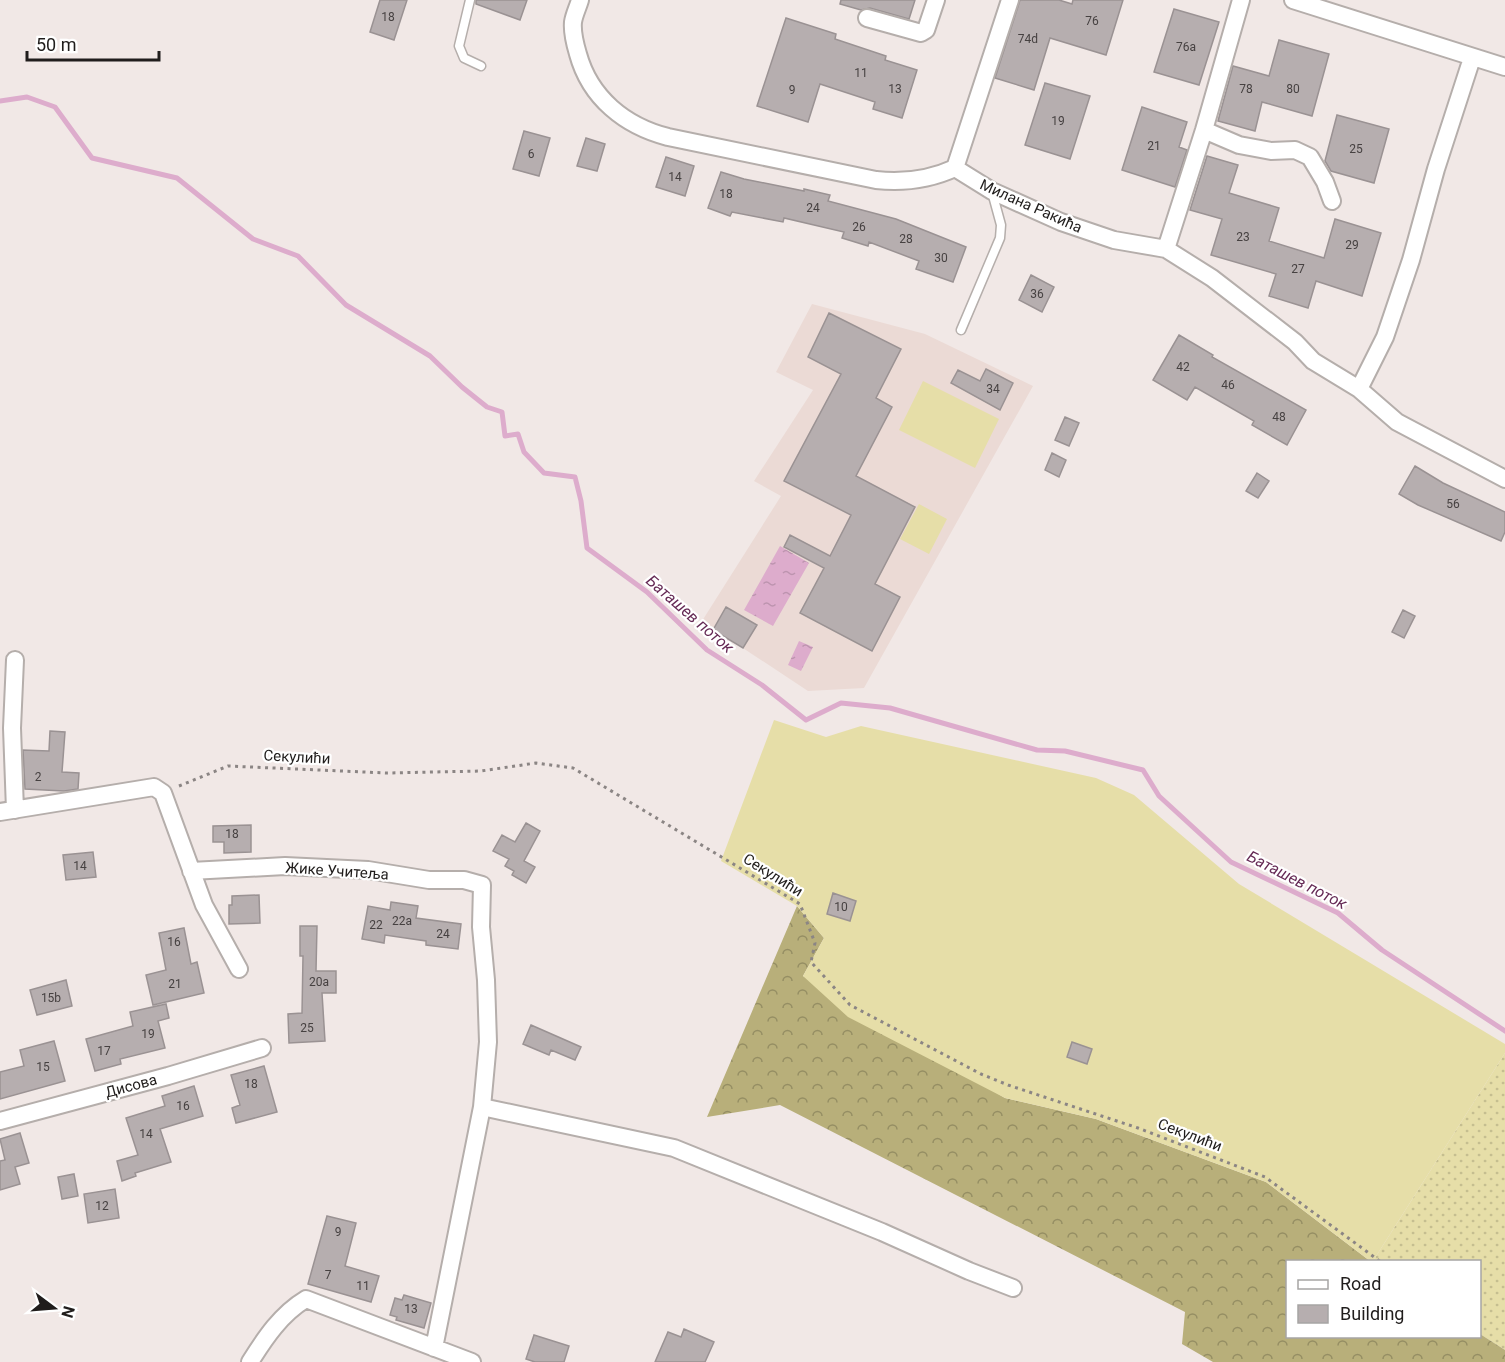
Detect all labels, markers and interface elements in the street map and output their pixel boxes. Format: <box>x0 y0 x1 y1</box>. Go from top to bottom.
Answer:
house number: 18 <box>381 10 395 24</box>
house number: 76 <box>1085 14 1099 28</box>
scale bar <box>27 24 159 62</box>
house number: 74d <box>1018 32 1038 46</box>
text: 50 m <box>36 34 76 55</box>
house number: 76a <box>1176 40 1196 54</box>
house number: 11 <box>854 66 868 80</box>
house number: 13 <box>888 82 902 96</box>
house number: 78 <box>1239 82 1253 96</box>
house number: 80 <box>1286 82 1300 96</box>
house number: 9 <box>789 83 795 97</box>
house number: 19 <box>1051 114 1065 128</box>
house number: 21 <box>1147 139 1161 153</box>
house number: 25 <box>1349 142 1363 156</box>
house number: 6 <box>528 147 535 161</box>
house number: 14 <box>668 170 682 184</box>
street label: Милана Ракића <box>977 175 1085 237</box>
house number: 18 <box>719 187 733 201</box>
house number: 24 <box>806 201 820 215</box>
house number: 26 <box>852 220 866 234</box>
house number: 23 <box>1236 230 1250 244</box>
house number: 28 <box>899 232 913 246</box>
house number: 29 <box>1345 238 1359 252</box>
house number: 30 <box>934 251 948 265</box>
house number: 27 <box>1291 262 1305 276</box>
house number: 36 <box>1030 287 1044 301</box>
house number: 42 <box>1176 360 1190 374</box>
house number: 46 <box>1221 378 1235 392</box>
house number: 34 <box>986 382 1000 396</box>
house number: 48 <box>1272 410 1286 424</box>
house number: 56 <box>1446 497 1460 511</box>
water label: Баташев поток <box>642 571 738 658</box>
street label: Секулићи <box>263 746 331 768</box>
house number: 2 <box>35 770 42 784</box>
house number: 18 <box>225 827 239 841</box>
water label: Баташев поток <box>1244 847 1351 914</box>
street label: Секулићи <box>740 850 806 900</box>
street label: Жике Учитеља <box>285 858 389 884</box>
house number: 14 <box>73 859 87 873</box>
house number: 10 <box>834 900 848 914</box>
house number: 22a <box>392 914 412 928</box>
house number: 22 <box>369 918 383 932</box>
house number: 24 <box>436 927 450 941</box>
house number: 16 <box>167 935 181 949</box>
house number: 20a <box>309 975 329 989</box>
house number: 21 <box>168 977 182 991</box>
house number: 15b <box>41 991 61 1005</box>
house number: 25 <box>300 1021 314 1035</box>
house number: 19 <box>141 1027 155 1041</box>
house number: 17 <box>97 1044 111 1058</box>
house number: 15 <box>36 1060 50 1074</box>
street label: Дисова <box>103 1070 159 1102</box>
house number: 18 <box>244 1077 258 1091</box>
house number: 16 <box>176 1099 190 1113</box>
street label: Секулићи <box>1155 1115 1225 1155</box>
house number: 14 <box>139 1127 153 1141</box>
house number: 12 <box>95 1199 109 1213</box>
house number: 9 <box>335 1225 341 1239</box>
legend <box>1286 1260 1481 1338</box>
house number: 7 <box>325 1268 332 1282</box>
text: Road <box>1340 1273 1381 1294</box>
north arrow <box>24 1278 84 1338</box>
house number: 11 <box>356 1279 370 1293</box>
house number: 13 <box>404 1302 418 1316</box>
text: Building <box>1340 1303 1404 1324</box>
text: N <box>57 1304 79 1320</box>

